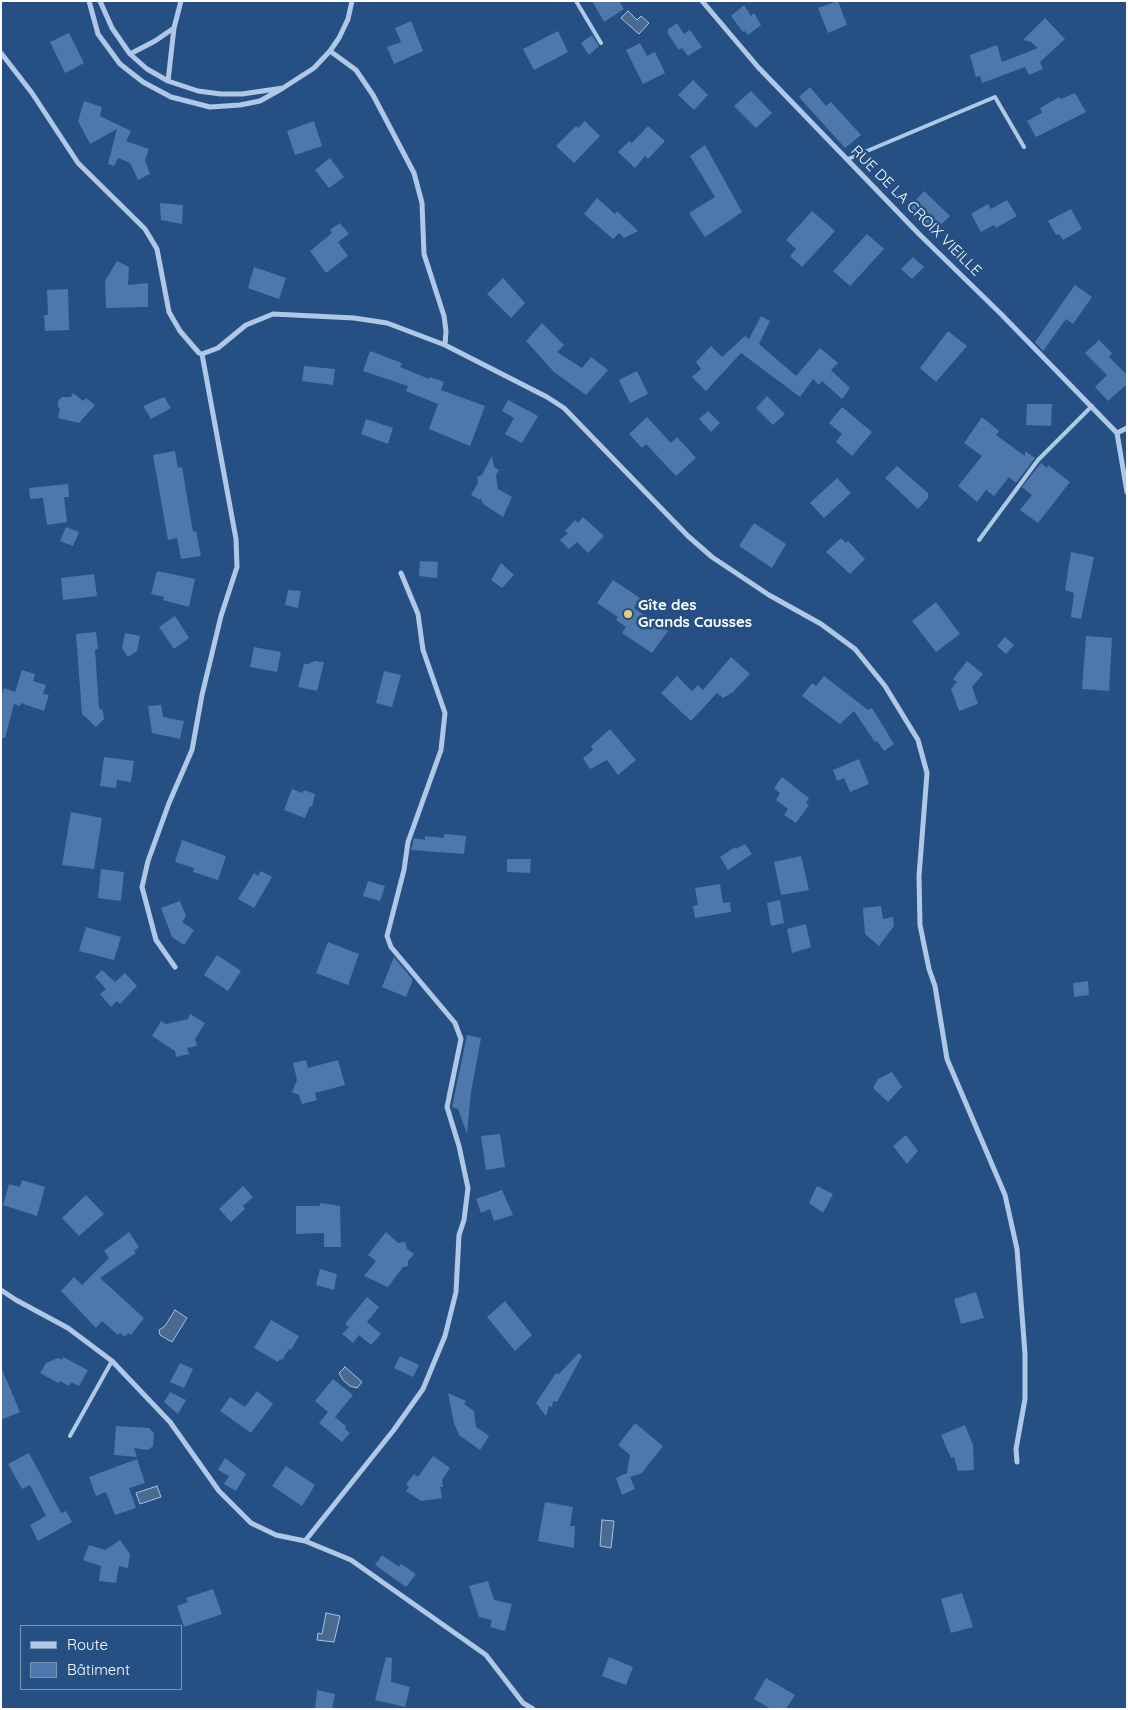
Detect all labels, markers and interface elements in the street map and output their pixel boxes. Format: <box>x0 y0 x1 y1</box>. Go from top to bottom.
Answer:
street label: RUE DE LA CROIX VIEILLE <box>847 142 985 280</box>
place label: Gîte des Grands Causses <box>638 596 752 631</box>
marker: Gîte des Grands Causses <box>622 608 634 620</box>
legend <box>20 1625 182 1690</box>
text: Route <box>67 1635 108 1654</box>
text: Bâtiment <box>67 1660 130 1679</box>

